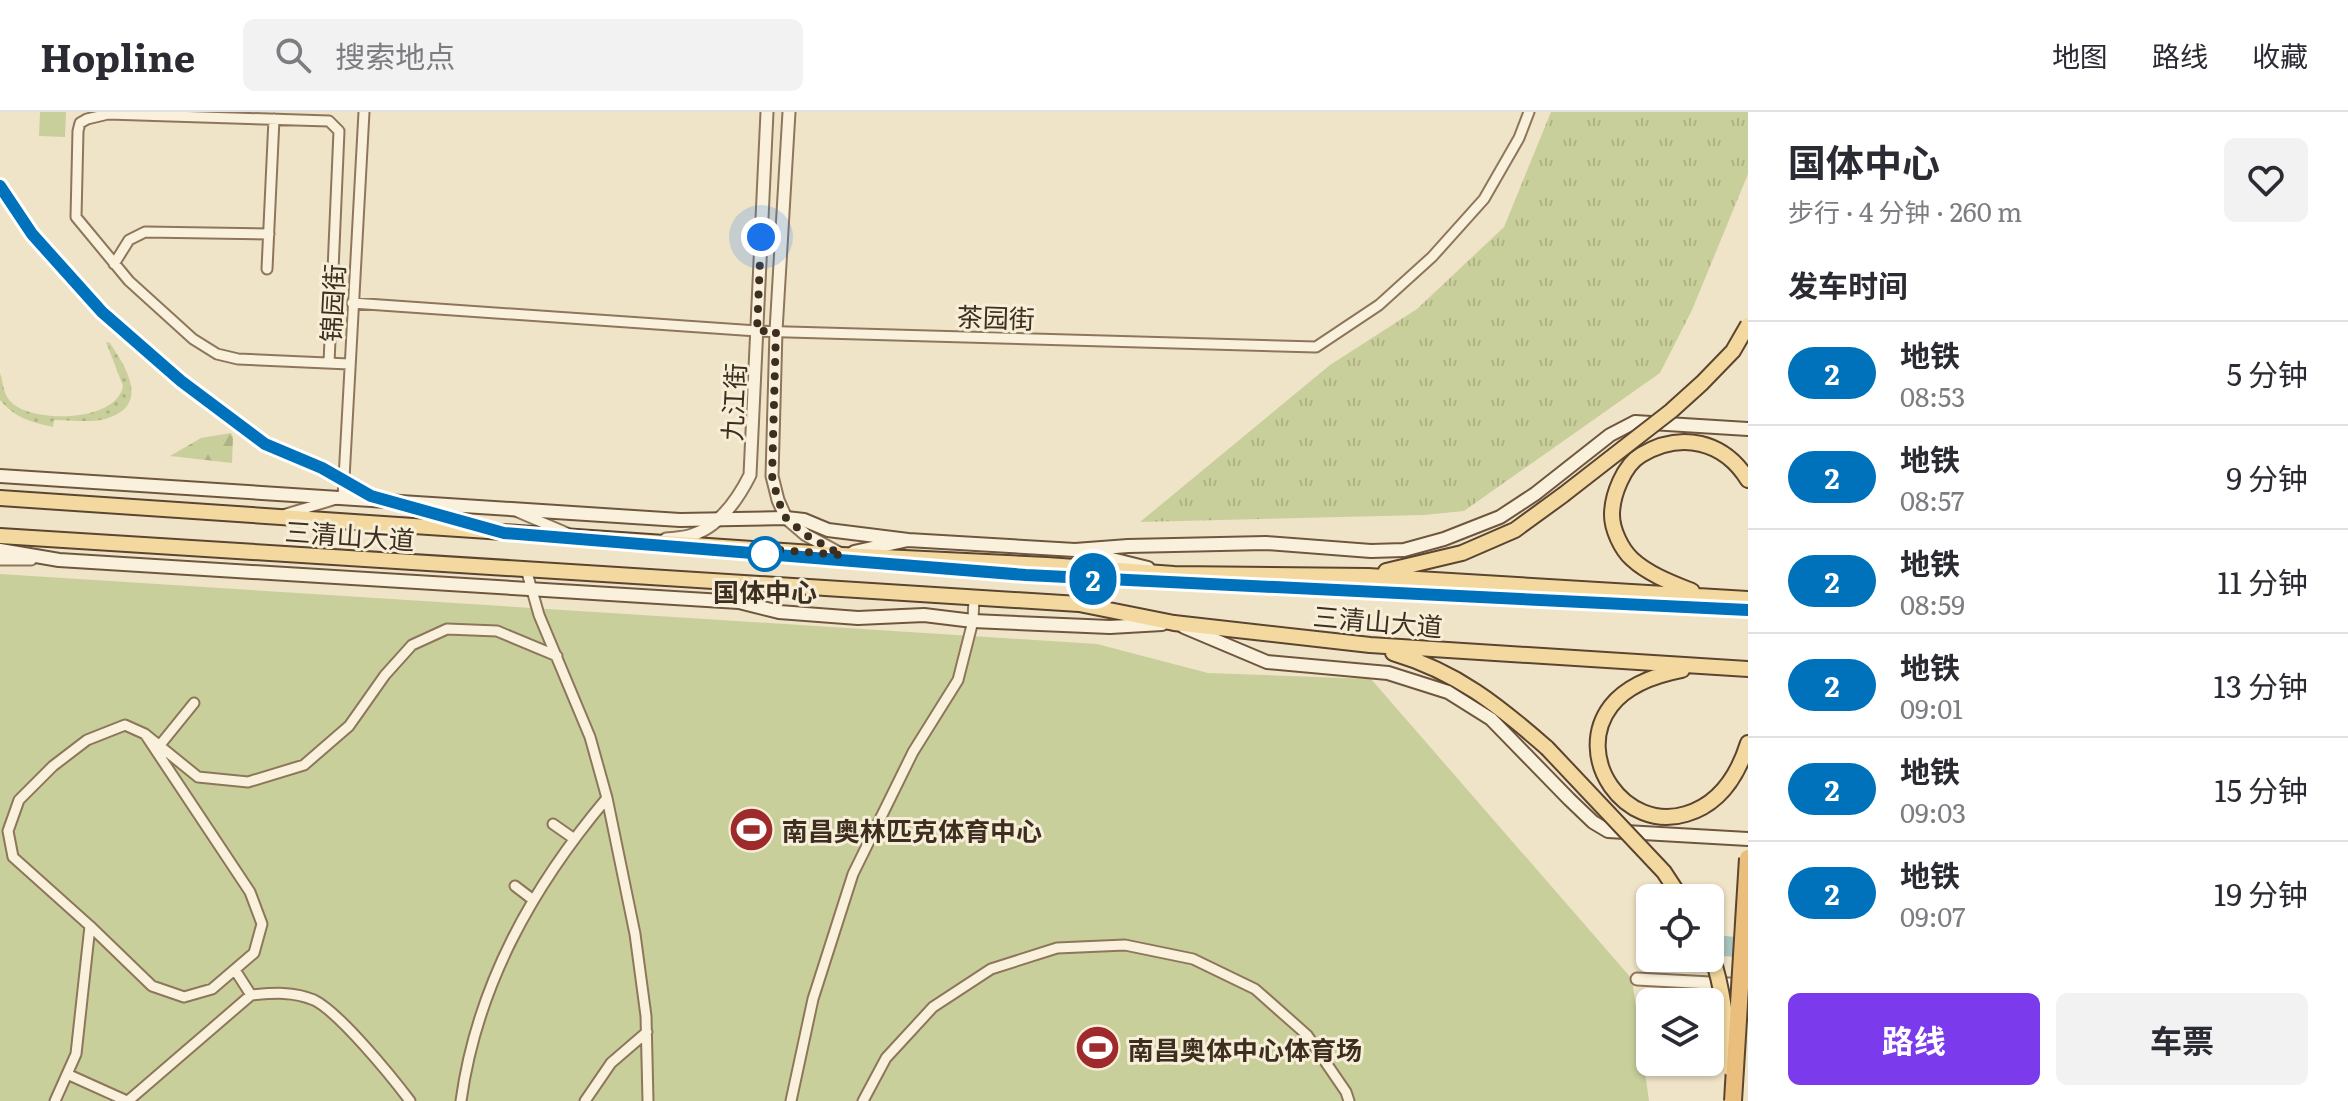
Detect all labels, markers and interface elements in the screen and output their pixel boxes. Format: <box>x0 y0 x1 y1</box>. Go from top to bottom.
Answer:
search box <box>243 19 803 91</box>
text: Hopline <box>40 27 195 84</box>
icon: search <box>271 33 315 77</box>
text: 搜索地点 <box>335 33 455 77</box>
text: 地图 <box>2052 34 2108 76</box>
text: 路线 <box>2152 34 2208 76</box>
text: 收藏 <box>2252 34 2308 76</box>
text: 国体中心 <box>1788 132 1940 189</box>
button: heart <box>2224 138 2308 222</box>
text: 步行 · 4 分钟 · 260 m <box>1788 191 2022 230</box>
your location <box>741 217 781 257</box>
text: 发车时间 <box>1788 262 1908 306</box>
street label: 锦园街 <box>309 263 353 343</box>
street label: 茶园街 <box>956 295 1036 337</box>
text: 地铁 <box>1900 332 1960 376</box>
text: 5 分钟 <box>2227 351 2308 395</box>
text: 2 <box>1824 352 1840 394</box>
street label: 九江街 <box>710 362 754 442</box>
text: 08:53 <box>1900 376 1965 415</box>
text: 地铁 <box>1900 436 1960 480</box>
text: 9 分钟 <box>2226 455 2308 499</box>
text: 2 <box>1824 456 1840 498</box>
text: 08:57 <box>1900 480 1964 519</box>
street label: 三清山大道 <box>284 510 416 558</box>
marker: 国体中心 <box>748 537 782 571</box>
text: 地铁 <box>1900 540 1960 584</box>
line badge: 2 <box>1067 553 1119 605</box>
text: 2 <box>1085 558 1101 600</box>
text: 11 分钟 <box>2218 559 2308 603</box>
text: 2 <box>1824 560 1840 602</box>
place label: 国体中心 <box>713 571 817 610</box>
text: 08:59 <box>1900 584 1965 623</box>
street label: 三清山大道 <box>1312 595 1444 645</box>
text: 地铁 <box>1900 644 1960 688</box>
text: 13 分钟 <box>2214 663 2308 707</box>
text: 2 <box>1824 664 1840 706</box>
text: 09:01 <box>1900 688 1963 727</box>
text: 地铁 <box>1900 748 1960 792</box>
text: 15 分钟 <box>2215 767 2308 811</box>
text: 2 <box>1824 768 1840 810</box>
text: 09:03 <box>1900 792 1966 831</box>
sports icon: 南昌奥林匹克体育中心 <box>727 805 775 853</box>
place label: 南昌奥林匹克体育中心 <box>782 810 1042 849</box>
text: 地铁 <box>1900 852 1960 896</box>
text: 19 分钟 <box>2214 871 2308 915</box>
text: 2 <box>1824 872 1840 914</box>
map controls <box>1636 884 1724 1076</box>
button: locate <box>1636 884 1724 972</box>
text: 09:07 <box>1900 896 1966 935</box>
button: layers <box>1636 988 1724 1076</box>
button: 路线 <box>1788 993 2040 1085</box>
button: 车票 <box>2056 993 2308 1085</box>
sports icon: 南昌奥体中心体育场 <box>1073 1024 1121 1072</box>
place label: 南昌奥体中心体育场 <box>1128 1029 1362 1068</box>

